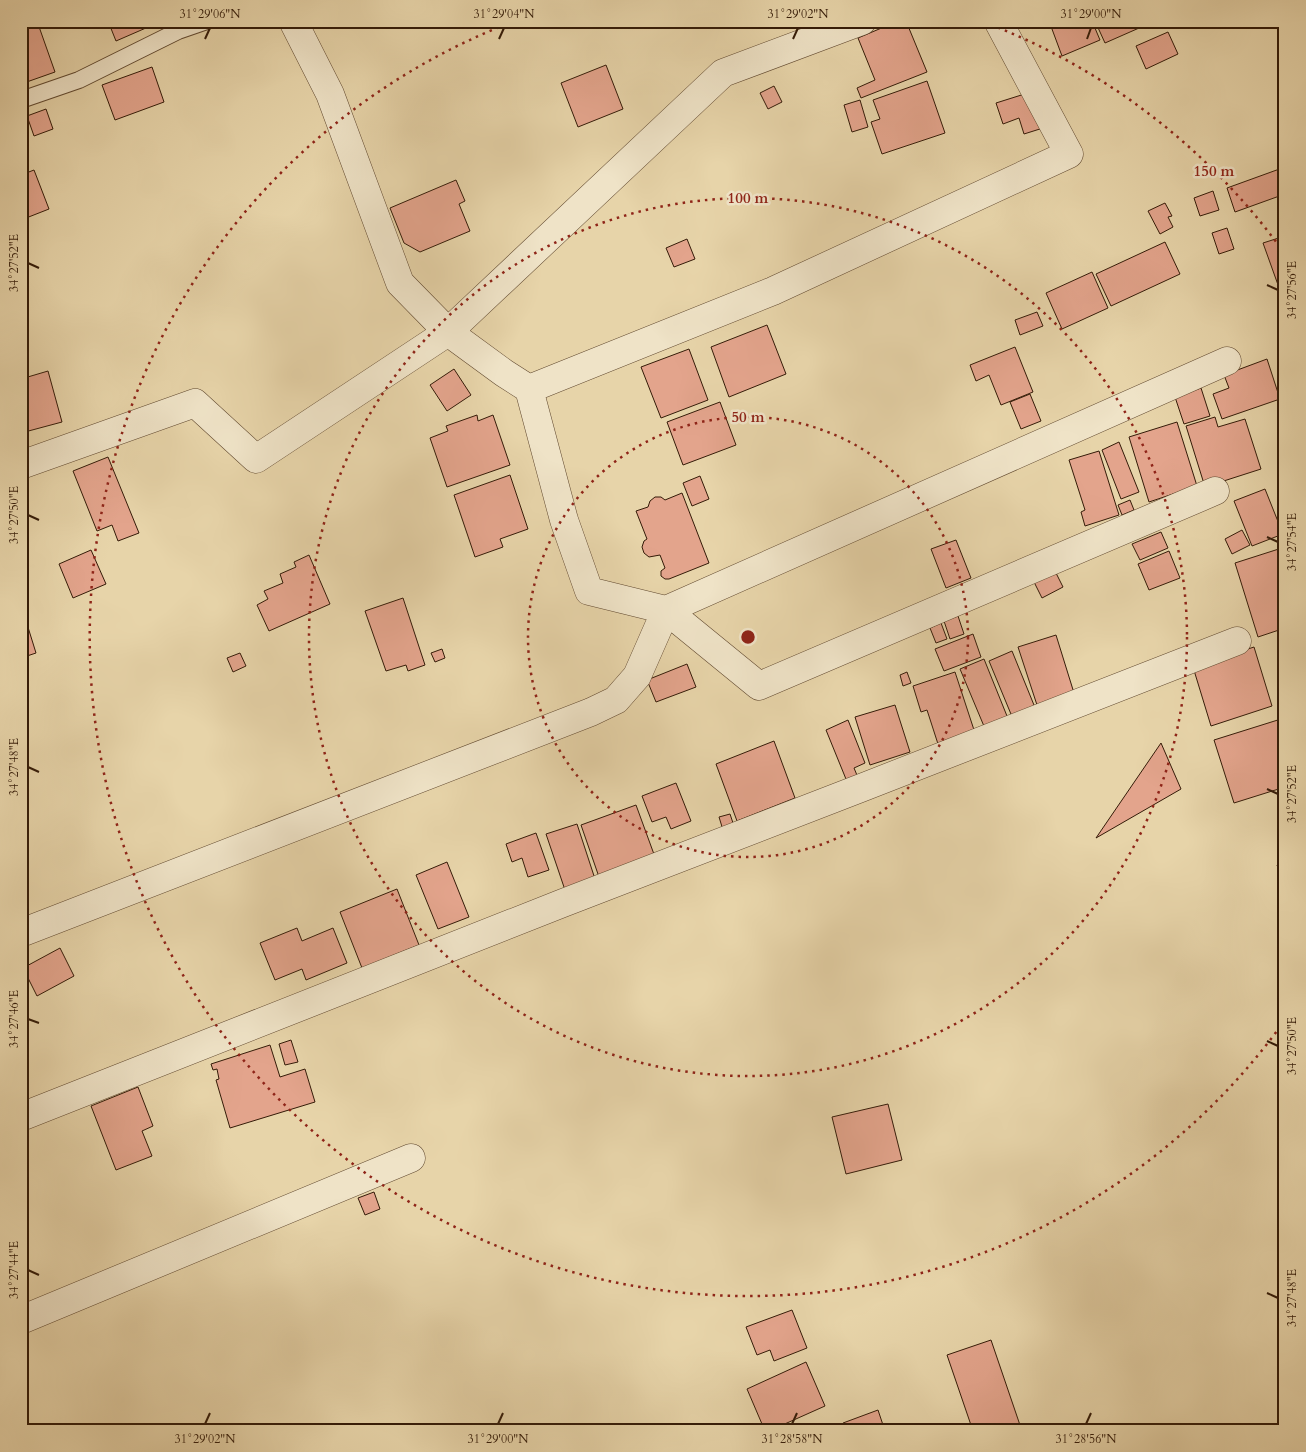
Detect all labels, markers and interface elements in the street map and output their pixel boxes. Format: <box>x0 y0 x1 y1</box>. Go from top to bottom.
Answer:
text: 31°29'06"N <box>180 6 241 22</box>
text: 31°29'04"N <box>474 6 535 22</box>
text: 31°29'02"N <box>768 6 829 22</box>
text: 31°29'00"N <box>1061 6 1122 22</box>
text: 150 m <box>1194 161 1235 181</box>
text: 100 m <box>728 188 769 208</box>
text: 34°27'52"E <box>6 234 22 292</box>
text: 34°27'56"E <box>1284 261 1300 319</box>
text: 50 m <box>731 407 765 427</box>
text: 34°27'50"E <box>6 486 22 544</box>
text: 34°27'54"E <box>1284 513 1300 571</box>
centre of rings <box>739 628 757 646</box>
text: 34°27'48"E <box>6 738 22 796</box>
text: 34°27'52"E <box>1284 765 1300 823</box>
text: 34°27'46"E <box>6 990 22 1048</box>
text: 34°27'50"E <box>1284 1017 1300 1075</box>
text: 34°27'44"E <box>6 1241 22 1299</box>
text: 34°27'48"E <box>1284 1269 1300 1327</box>
text: 31°29'02"N <box>175 1431 236 1447</box>
text: 31°29'00"N <box>468 1431 529 1447</box>
text: 31°28'58"N <box>762 1431 823 1447</box>
text: 31°28'56"N <box>1056 1431 1117 1447</box>

